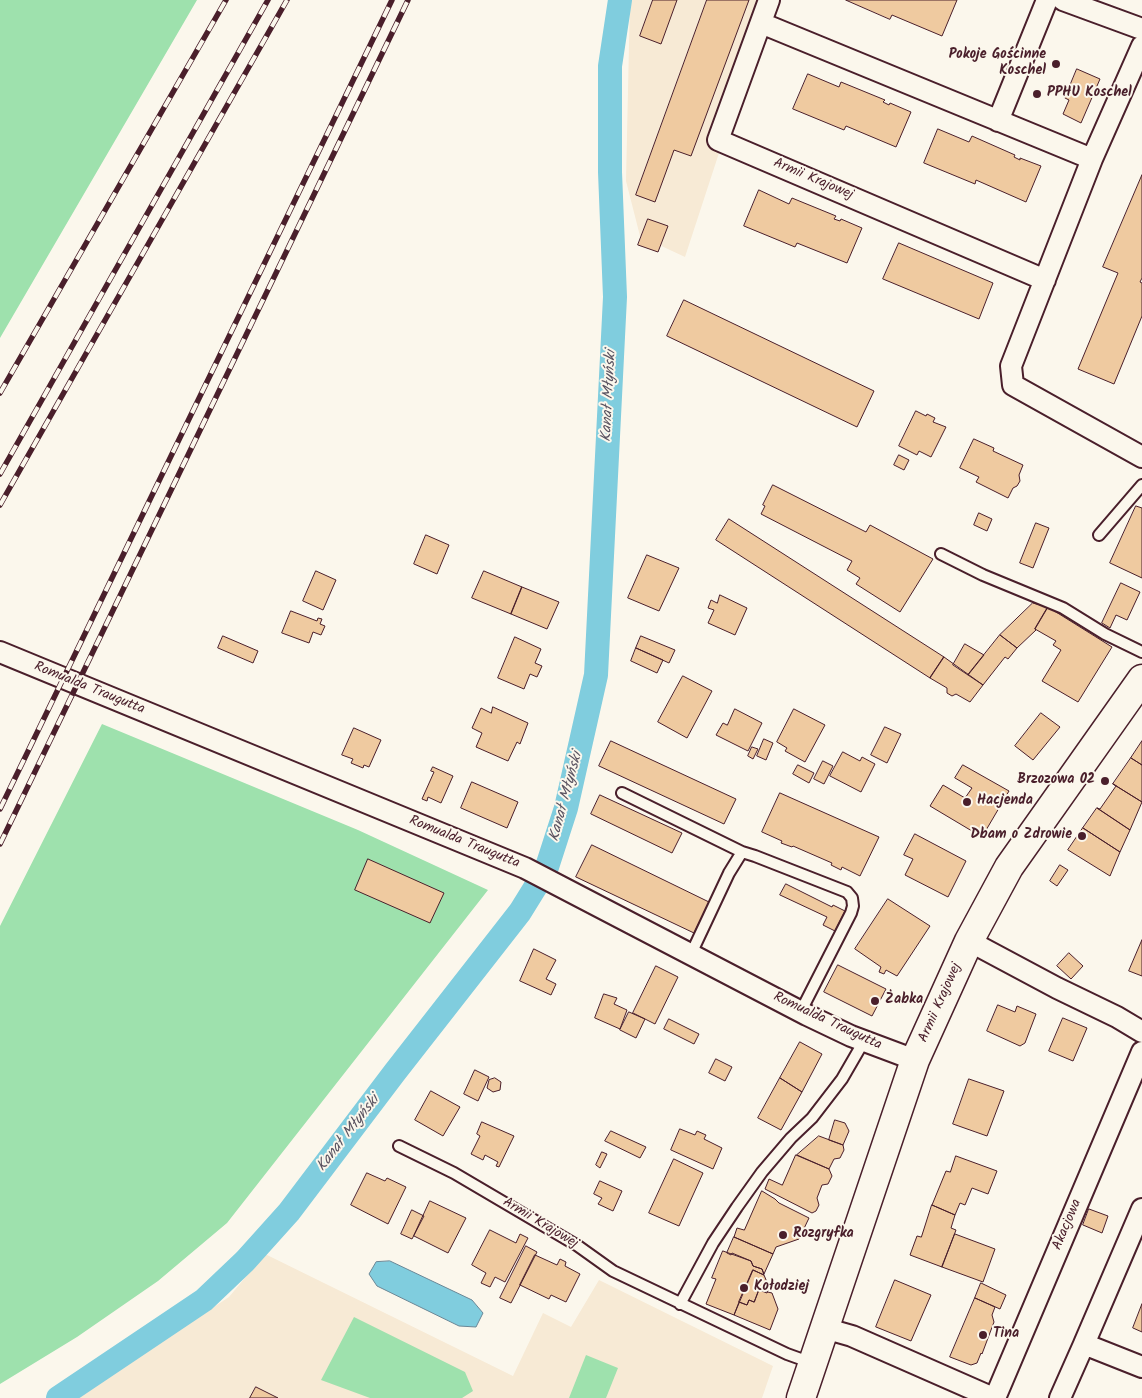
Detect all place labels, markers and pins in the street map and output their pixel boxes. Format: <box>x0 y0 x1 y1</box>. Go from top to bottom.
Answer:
place label: Pokoje Gościnne Koschel <box>949 48 1046 80</box>
marker: Pokoje Gościnne Koschel <box>1050 58 1062 70</box>
place label: PPHU Koschel <box>1047 86 1132 102</box>
marker: PPHU Koschel <box>1031 88 1043 100</box>
place label: Brzozowa 02 <box>1017 773 1095 789</box>
marker: Brzozowa 02 <box>1099 775 1111 787</box>
place label: Hacjenda <box>977 794 1033 810</box>
marker: Hacjenda <box>961 796 973 808</box>
place label: Dbam o Zdrowie <box>971 828 1072 844</box>
marker: Dbam o Zdrowie <box>1076 830 1088 842</box>
place label: Żabka <box>885 993 923 1009</box>
marker: Żabka <box>869 995 881 1007</box>
place label: Rozgryfka <box>793 1227 854 1243</box>
marker: Rozgryfka <box>777 1229 789 1241</box>
place label: Kołodziej <box>754 1280 809 1296</box>
marker: Kołodziej <box>738 1282 750 1294</box>
place label: Tina <box>993 1327 1019 1343</box>
marker: Tina <box>977 1329 989 1341</box>

